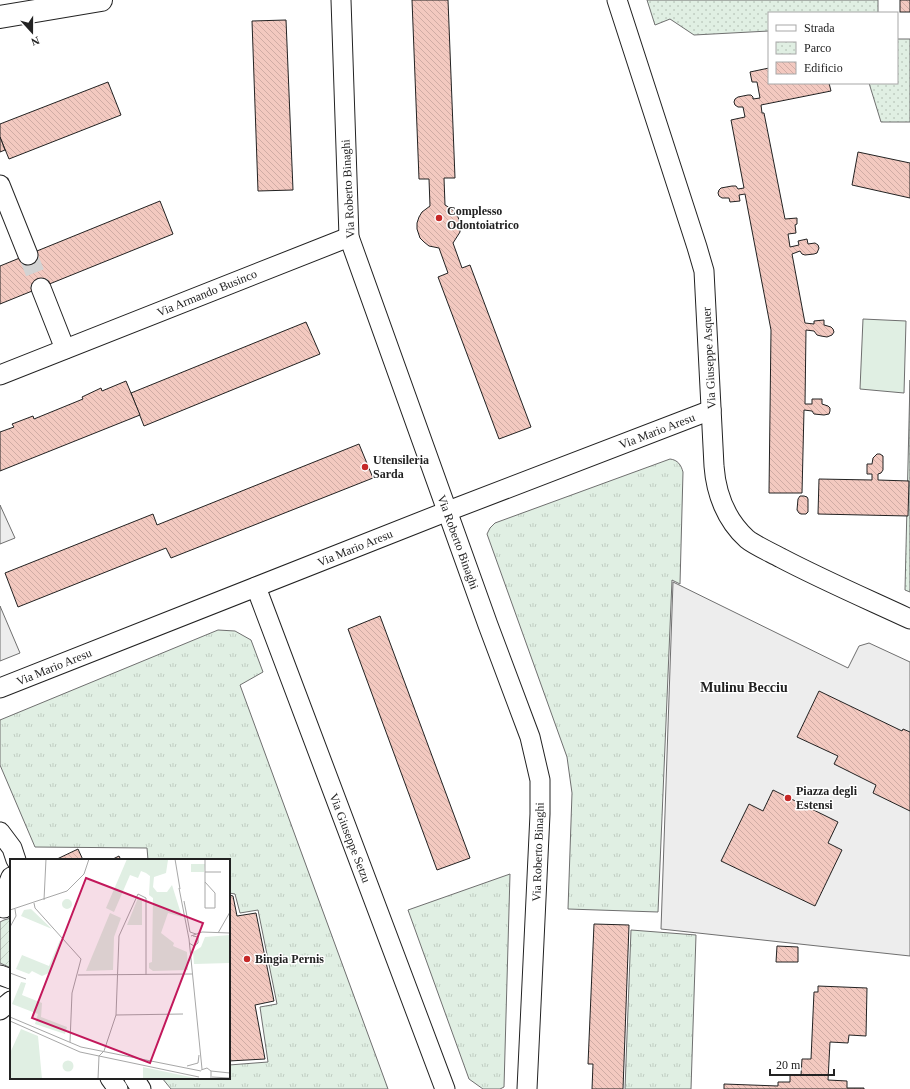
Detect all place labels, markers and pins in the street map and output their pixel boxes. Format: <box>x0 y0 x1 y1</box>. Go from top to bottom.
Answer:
place label: Complesso Odontoiatrico <box>447 204 519 232</box>
marker: Complesso Odontoiatrico <box>434 213 444 223</box>
place label: Utensileria Sarda <box>373 453 429 481</box>
marker: Utensileria Sarda <box>360 462 370 472</box>
place label: Piazza degli Estensi <box>796 784 858 812</box>
marker: Piazza degli Estensi <box>783 793 793 803</box>
place label: Bingia Pernis <box>255 952 324 966</box>
marker: Bingia Pernis <box>242 954 252 964</box>

